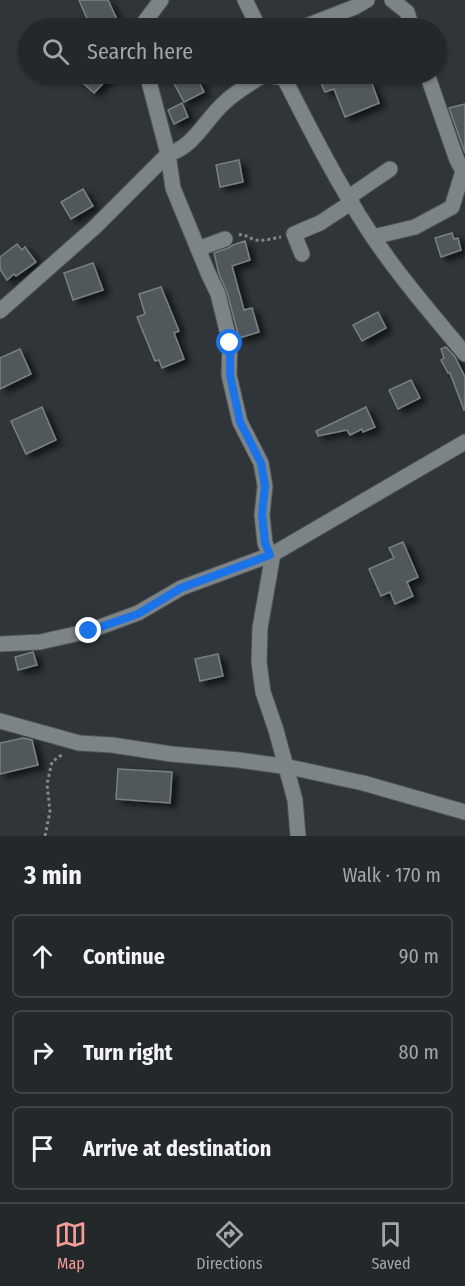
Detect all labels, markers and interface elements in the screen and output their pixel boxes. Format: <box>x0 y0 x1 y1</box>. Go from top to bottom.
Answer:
search box <box>18 18 447 84</box>
icon: search <box>39 35 72 68</box>
text: Search here <box>87 38 193 65</box>
route start <box>216 329 242 355</box>
route end <box>75 617 101 643</box>
text: 3 min <box>24 860 82 891</box>
text: Walk · 170 m <box>343 863 441 887</box>
icon: ahead <box>26 940 59 973</box>
text: Continue <box>83 943 165 970</box>
text: 90 m <box>399 944 439 968</box>
icon: right <box>26 1036 59 1069</box>
text: Turn right <box>83 1039 172 1066</box>
text: 80 m <box>399 1040 439 1064</box>
icon: arrive <box>26 1132 59 1165</box>
text: Arrive at destination <box>83 1135 271 1162</box>
tab: Map <box>54 1218 87 1273</box>
tab: Directions <box>196 1218 263 1273</box>
tab: Saved <box>371 1218 411 1273</box>

